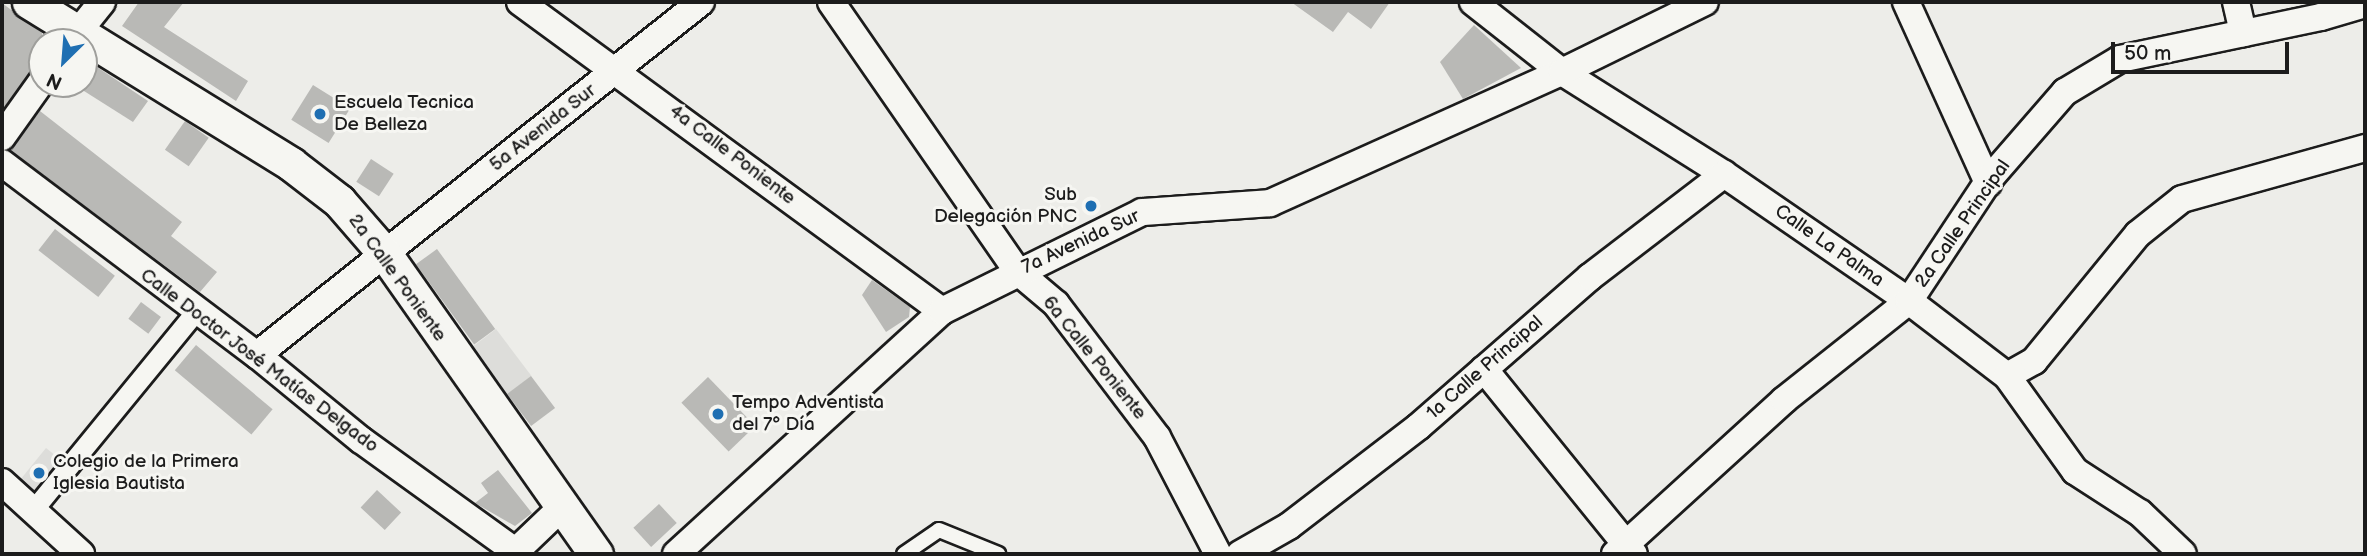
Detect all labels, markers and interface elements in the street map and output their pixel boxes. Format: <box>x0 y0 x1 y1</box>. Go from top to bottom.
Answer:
north arrow <box>28 28 98 98</box>
scale bar <box>2115 28 2294 72</box>
text: 50 m <box>2124 41 2171 66</box>
text: N <box>43 67 66 94</box>
street label: 5a Avenida Sur <box>485 79 601 177</box>
place label: Escuela Tecnica De Belleza <box>334 92 475 136</box>
street label: 4a Calle Poniente <box>664 100 800 210</box>
marker: Escuela Tecnica De Belleza <box>312 106 328 122</box>
street label: 2a Calle Principal <box>1910 156 2016 292</box>
place label: Sub Delegación PNC <box>934 184 1077 228</box>
marker: Sub Delegación PNC <box>1083 198 1099 214</box>
street label: Calle La Palma <box>1770 200 1888 292</box>
street label: 7a Avenida Sur <box>1018 205 1144 279</box>
street label: 2a Calle Poniente <box>343 210 451 346</box>
street label: Calle Doctor José Matías Delgado <box>135 264 383 458</box>
street label: 6a Calle Poniente <box>1037 292 1151 424</box>
street label: 1a Calle Principal <box>1422 311 1548 425</box>
place label: Tempo Adventista del 7º Día <box>732 392 884 436</box>
marker: Tempo Adventista del 7º Día <box>710 406 726 422</box>
place label: Colegio de la Primera Iglesia Bautista <box>53 451 239 495</box>
marker: Colegio de la Primera Iglesia Bautista <box>31 465 47 481</box>

